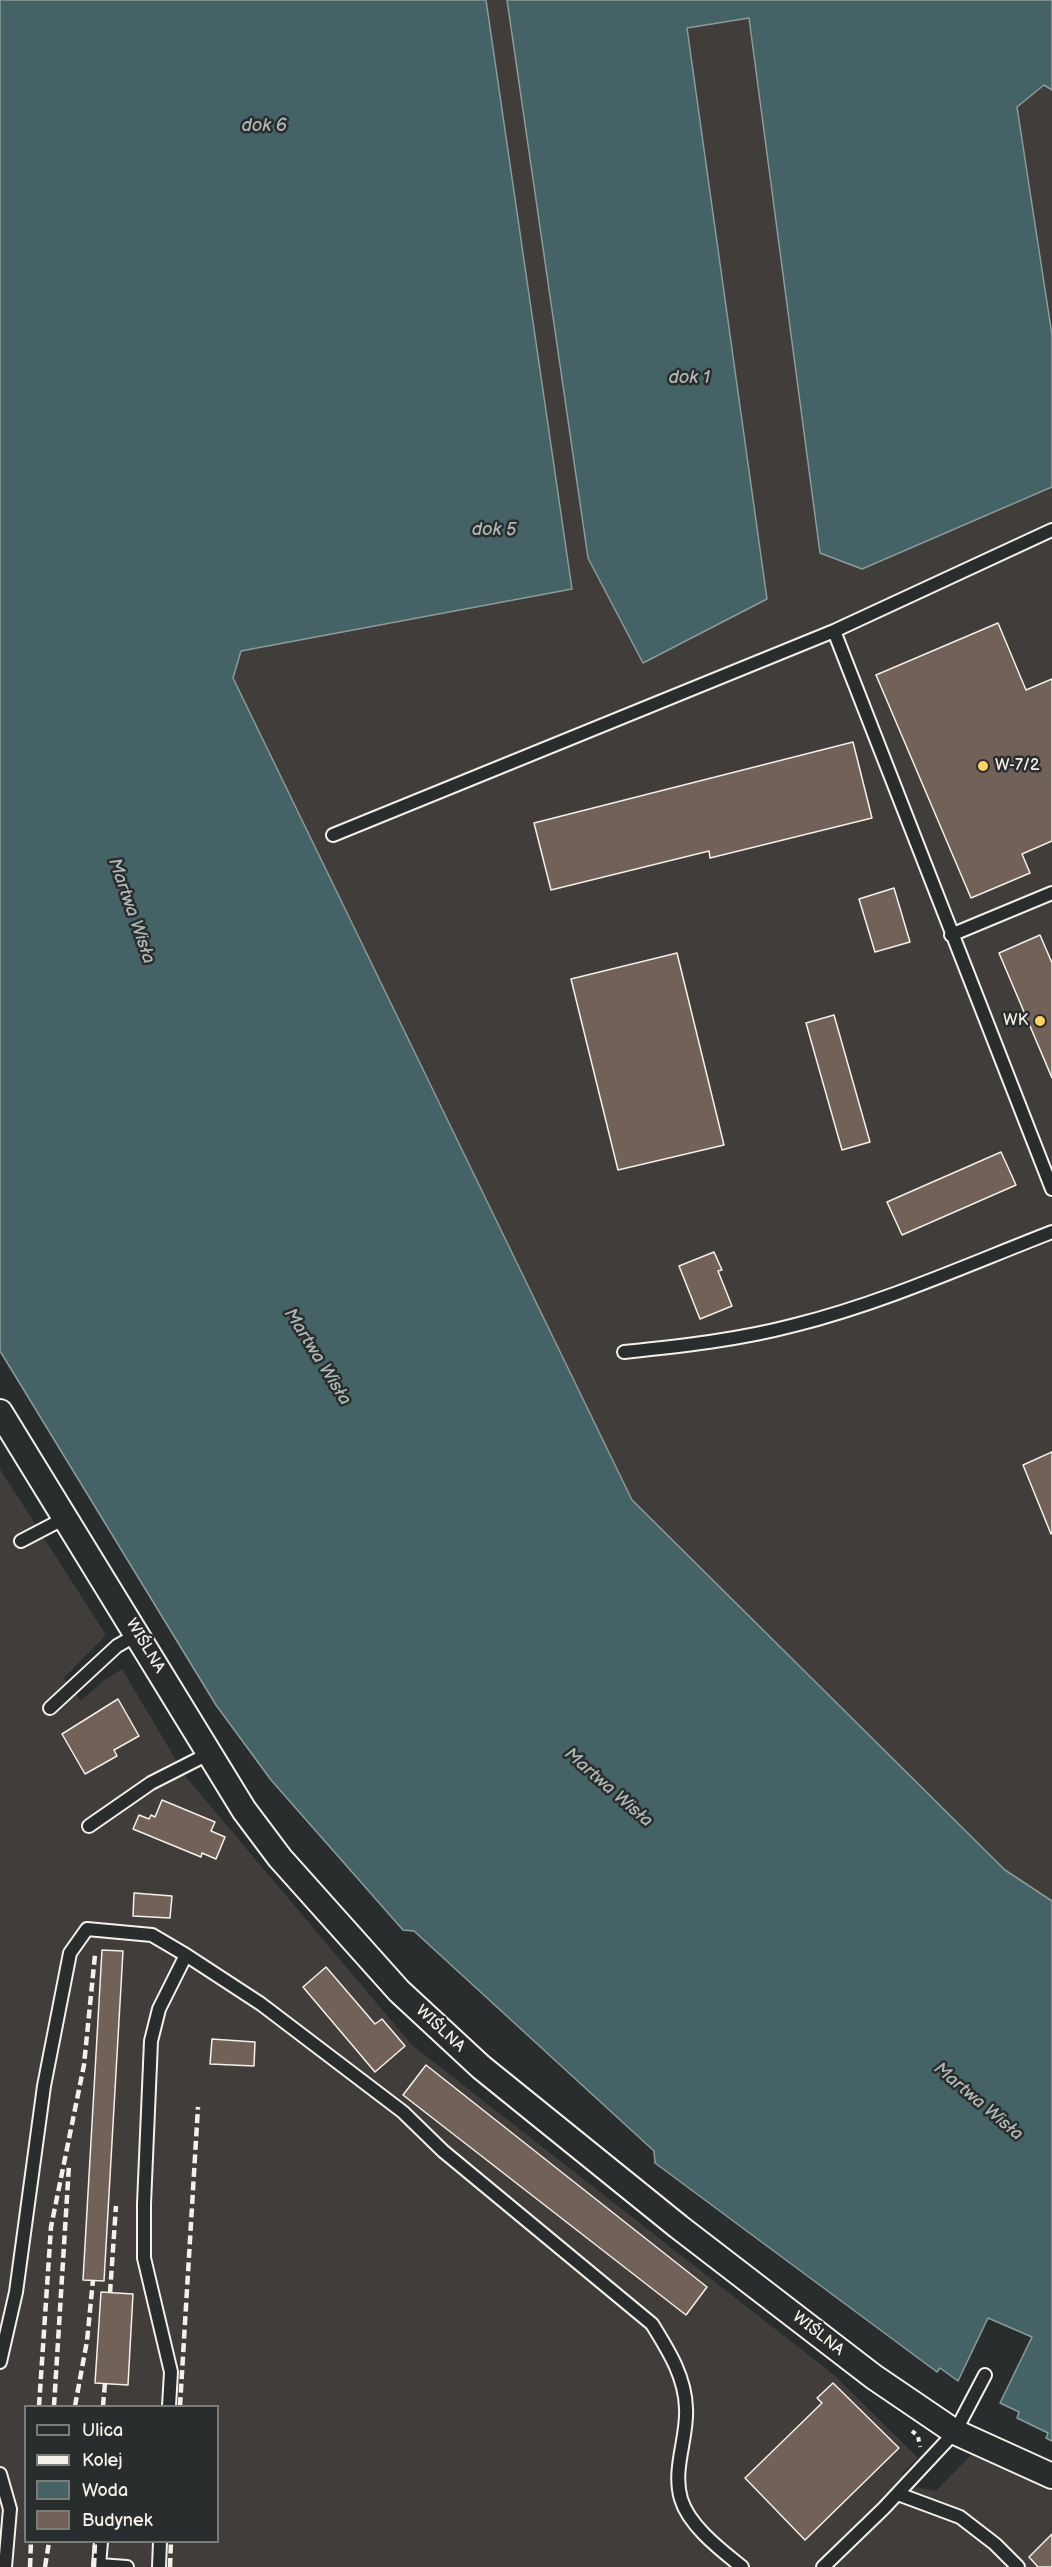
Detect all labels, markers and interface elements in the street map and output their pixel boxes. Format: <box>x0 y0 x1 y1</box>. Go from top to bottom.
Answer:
water label: dok 6 <box>241 115 287 137</box>
water label: dok 1 <box>668 367 710 389</box>
water label: dok 5 <box>472 519 516 541</box>
place label: W-7/2 <box>995 756 1039 776</box>
marker: W-7/2 <box>976 759 990 773</box>
water label: Martwa Wisła <box>103 855 159 967</box>
place label: WK <box>1003 1011 1028 1031</box>
marker: WK <box>1033 1014 1047 1028</box>
water label: Martwa Wisła <box>279 1305 355 1409</box>
street label: WIŚLNA <box>121 1615 169 1677</box>
water label: Martwa Wisła <box>559 1744 657 1832</box>
street label: WIŚLNA <box>411 2001 469 2057</box>
water label: Martwa Wisła <box>929 2058 1027 2146</box>
street label: WIŚLNA <box>788 2308 848 2360</box>
legend <box>24 2405 219 2543</box>
text: Ulica <box>82 2420 123 2441</box>
text: Kolej <box>82 2450 122 2471</box>
text: Woda <box>82 2480 128 2501</box>
text: Budynek <box>82 2510 152 2531</box>

